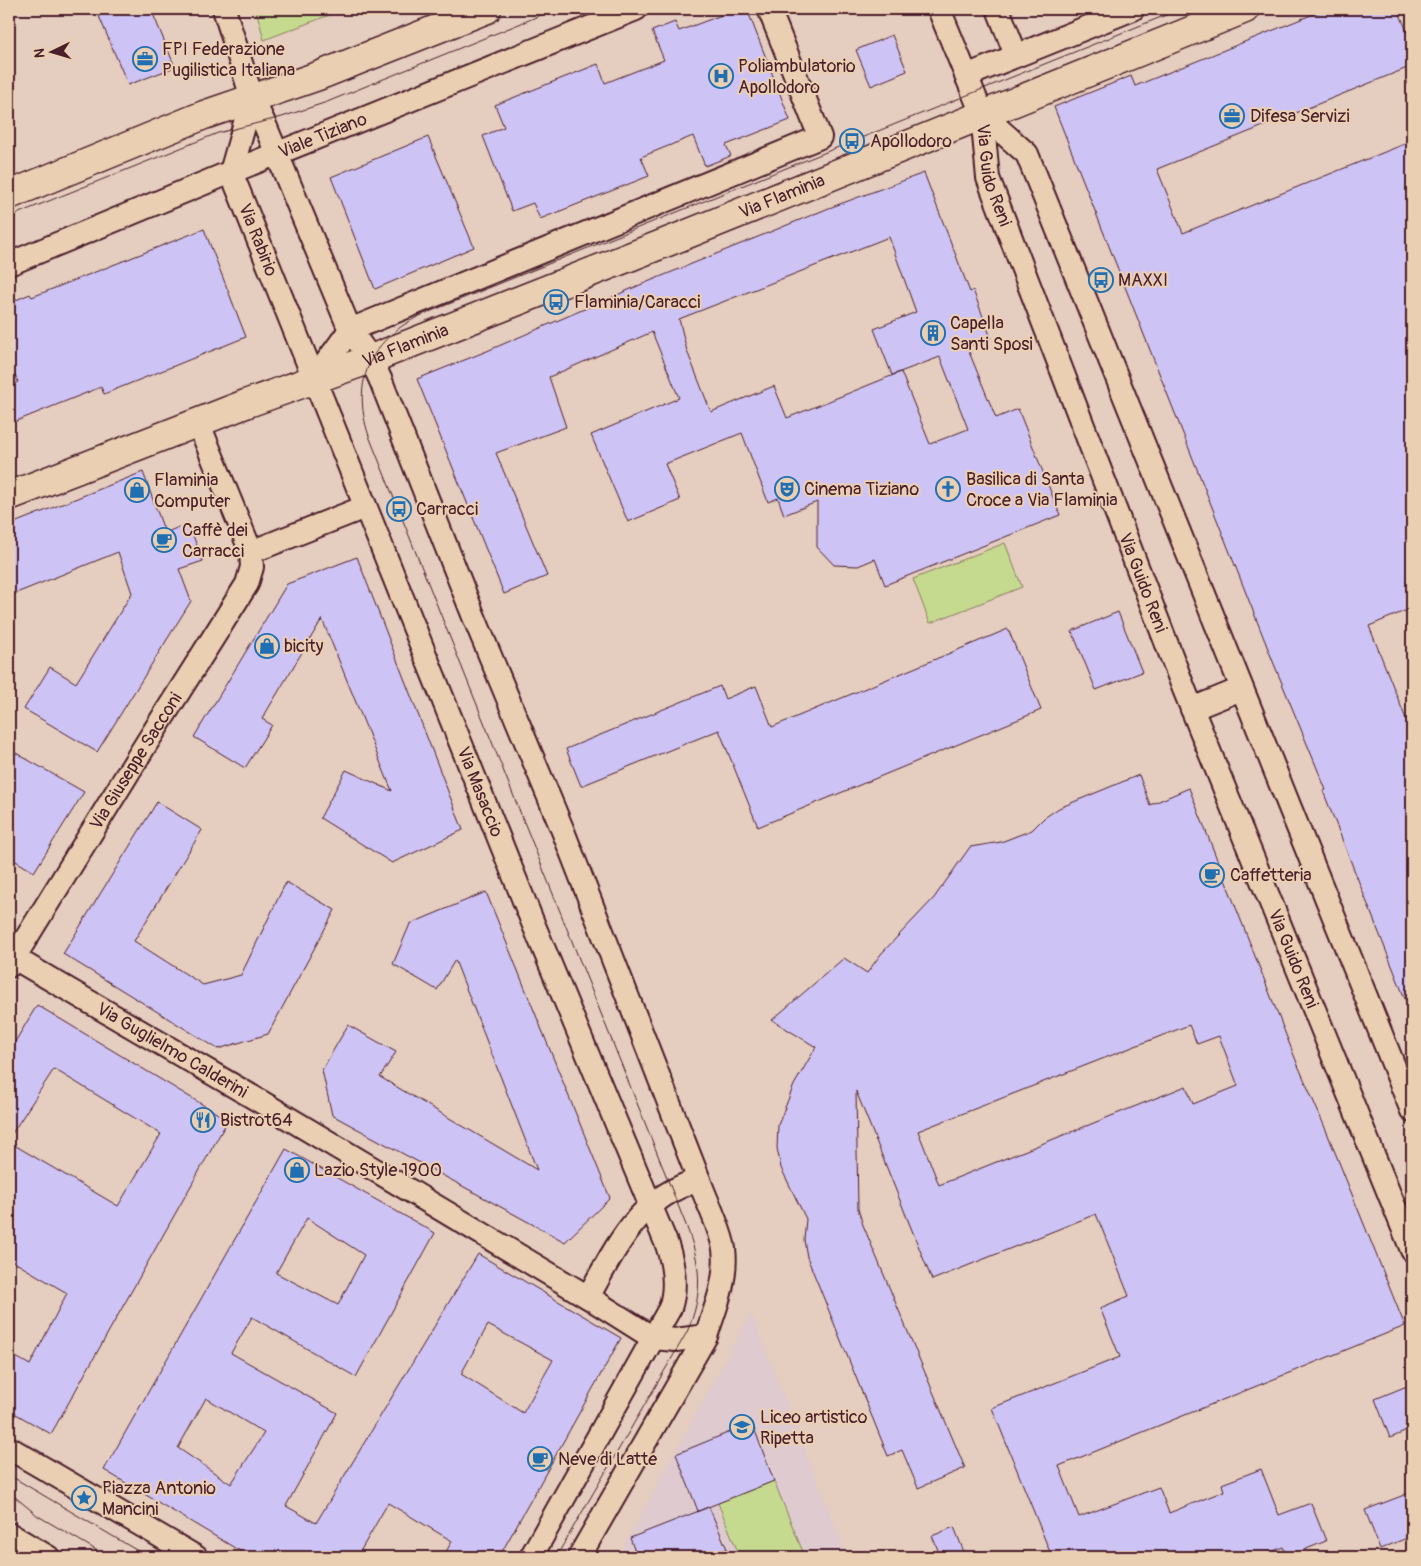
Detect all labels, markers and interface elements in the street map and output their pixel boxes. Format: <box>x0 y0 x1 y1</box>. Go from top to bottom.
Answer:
north arrow <box>28 28 78 78</box>
place label: FPI Federazione Pugilistica Italiana <box>162 38 295 82</box>
office icon: FPI Federazione Pugilistica Italiana <box>132 46 158 72</box>
text: N <box>31 48 48 59</box>
place label: Poliambulatorio Apollodoro <box>738 55 856 99</box>
hospital icon: Poliambulatorio Apollodoro <box>708 63 734 89</box>
office icon: Difesa Servizi <box>1219 103 1245 129</box>
place label: Difesa Servizi <box>1250 105 1350 128</box>
street label: Viale Tiziano <box>275 107 371 164</box>
street label: Via Guido Reni <box>971 123 1016 230</box>
bus stop icon: Apollodoro <box>839 128 865 154</box>
place label: Apollodoro <box>870 130 952 153</box>
street label: Via Flaminia <box>736 169 828 224</box>
street label: Via Rabirio <box>233 200 283 280</box>
bus stop icon: MAXXI <box>1088 267 1114 293</box>
place label: MAXXI <box>1118 269 1168 292</box>
bus stop icon: Flaminia/Caracci <box>543 289 569 315</box>
place label: Flaminia/Caracci <box>574 291 701 314</box>
place label: Capella Santi Sposi <box>950 312 1033 356</box>
street label: Via Flaminia <box>359 319 452 373</box>
building icon: Capella Santi Sposi <box>920 320 946 346</box>
place label: Basilica di Santa Croce a Via Flaminia <box>966 468 1118 512</box>
place label: Flaminia Computer <box>154 469 231 513</box>
theatre icon: Cinema Tiziano <box>774 476 800 502</box>
church icon: Basilica di Santa Croce a Via Flaminia <box>935 476 961 502</box>
shop icon: Flaminia Computer <box>124 477 150 503</box>
place label: Cinema Tiziano <box>804 478 919 501</box>
bus stop icon: Carracci <box>386 496 412 522</box>
place label: Carracci <box>416 498 478 521</box>
place label: Caffè dei Carracci <box>182 519 248 563</box>
cafe icon: Caffè dei Carracci <box>151 527 177 553</box>
street label: Via Guido Reni <box>1113 530 1172 636</box>
shop icon: bicity <box>254 633 280 659</box>
place label: bicity <box>284 635 324 658</box>
street label: Via Giuseppe Sacconi <box>85 688 188 834</box>
street label: Via Masaccio <box>451 744 508 841</box>
cafe icon: Caffetteria <box>1199 862 1225 888</box>
place label: Caffetteria <box>1230 864 1312 887</box>
street label: Via Guido Reni <box>1263 906 1323 1012</box>
street label: Via Guglielmo Calderini <box>92 998 252 1104</box>
restaurant icon: Bistrot64 <box>190 1107 216 1133</box>
place label: Bistrot64 <box>220 1109 293 1132</box>
shop icon: Lazio Style 1900 <box>284 1157 310 1183</box>
place label: Lazio Style 1900 <box>314 1159 442 1182</box>
place label: Liceo artistico Ripetta <box>760 1406 868 1450</box>
school or university icon: Liceo artistico Ripetta <box>729 1414 755 1440</box>
cafe icon: Neve di Latte <box>527 1446 553 1472</box>
place label: Neve di Latte <box>558 1448 657 1471</box>
place label: Piazza Antonio Mancini <box>102 1477 216 1521</box>
place icon: Piazza Antonio Mancini <box>71 1485 97 1511</box>

